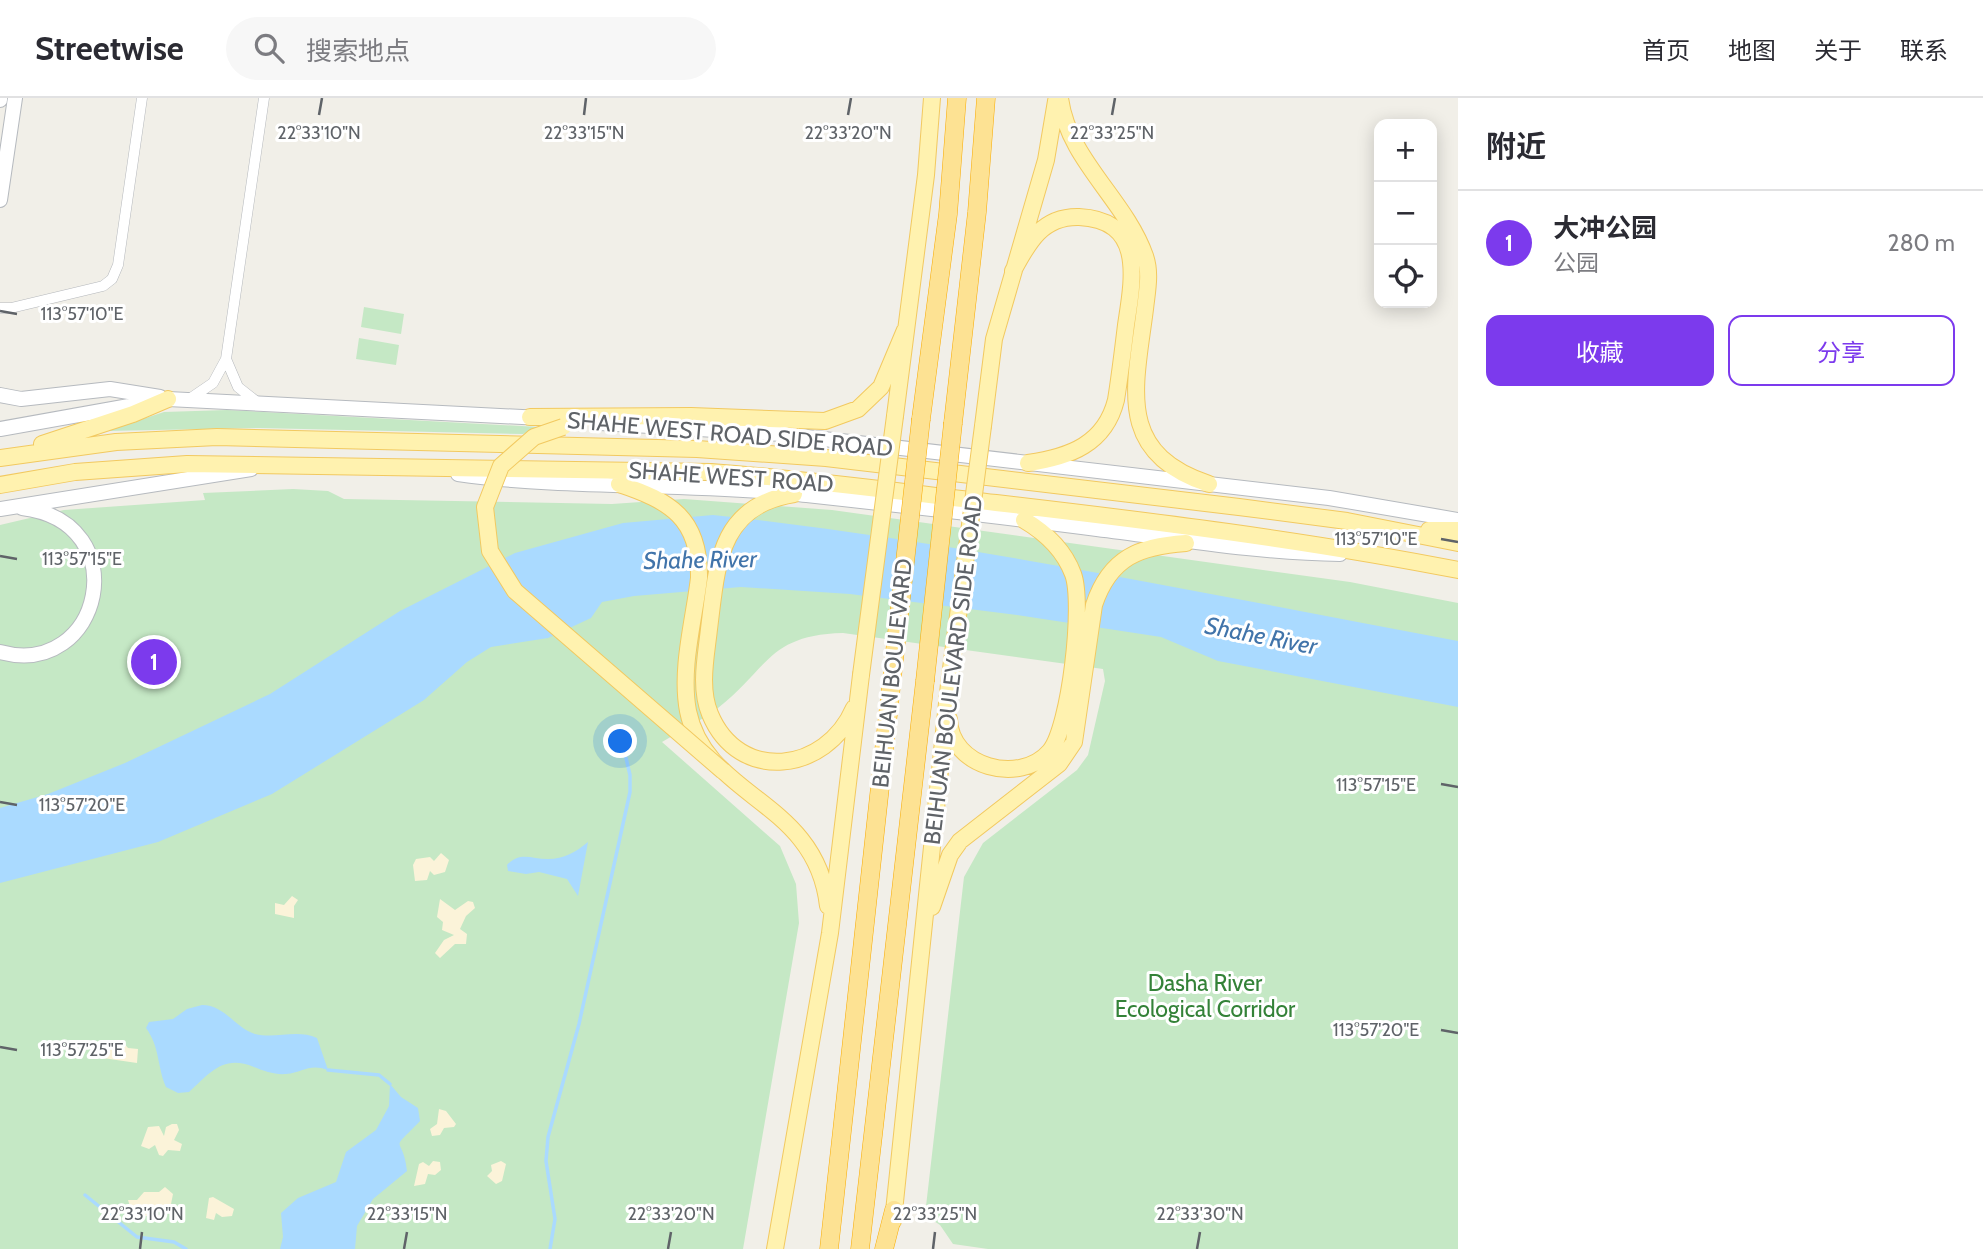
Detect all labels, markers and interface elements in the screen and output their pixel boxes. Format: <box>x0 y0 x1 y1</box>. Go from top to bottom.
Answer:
search box <box>226 17 716 80</box>
text: Streetwise <box>35 28 184 68</box>
icon: search <box>250 29 288 67</box>
text: 搜索地点 <box>306 35 410 67</box>
text: 首页 <box>1642 36 1690 65</box>
text: 地图 <box>1728 36 1776 65</box>
text: 关于 <box>1814 36 1862 65</box>
text: 联系 <box>1900 36 1948 65</box>
map controls <box>1374 119 1437 308</box>
button: + <box>1374 119 1437 182</box>
text: 22°33'10"N <box>277 122 361 144</box>
text: 22°33'15"N <box>544 122 624 144</box>
text: 22°33'20"N <box>804 122 892 144</box>
text: 22°33'25"N <box>1070 122 1154 144</box>
text: 附近 <box>1486 128 1546 165</box>
button: − <box>1374 182 1437 245</box>
text: 大冲公园 <box>1553 212 1657 244</box>
text: 1 <box>1505 229 1513 257</box>
text: 280 m <box>1888 229 1955 257</box>
button: locate <box>1374 245 1437 308</box>
text: 公园 <box>1553 249 1599 277</box>
text: 113°57'10"E <box>41 303 123 325</box>
button: 收藏 <box>1486 315 1714 386</box>
button: 分享 <box>1728 315 1955 386</box>
street label: SHAHE WEST ROAD SIDE ROAD <box>566 406 894 462</box>
street label: SHAHE WEST ROAD <box>627 456 835 498</box>
street label: BEIHUAN BOULEVARD SIDE ROAD <box>918 494 988 846</box>
text: 113°57'10"E <box>1335 528 1417 550</box>
water label: Shahe River <box>643 544 759 575</box>
text: 113°57'15"E <box>42 548 122 570</box>
street label: BEIHUAN BOULEVARD <box>866 557 918 789</box>
water label: Shahe River <box>1203 610 1321 661</box>
pin: 1 <box>131 636 177 688</box>
your location <box>603 724 637 758</box>
text: 113°57'15"E <box>1336 774 1416 796</box>
text: 113°57'20"E <box>39 794 125 816</box>
park label: Dasha River Ecological Corridor <box>1115 969 1296 1023</box>
text: 113°57'20"E <box>1333 1019 1419 1041</box>
text: 113°57'25"E <box>40 1039 124 1061</box>
text: 22°33'10"N <box>100 1203 184 1225</box>
text: 22°33'15"N <box>367 1203 447 1225</box>
text: 22°33'20"N <box>627 1203 715 1225</box>
text: 22°33'25"N <box>893 1203 977 1225</box>
text: 22°33'30"N <box>1156 1203 1244 1225</box>

